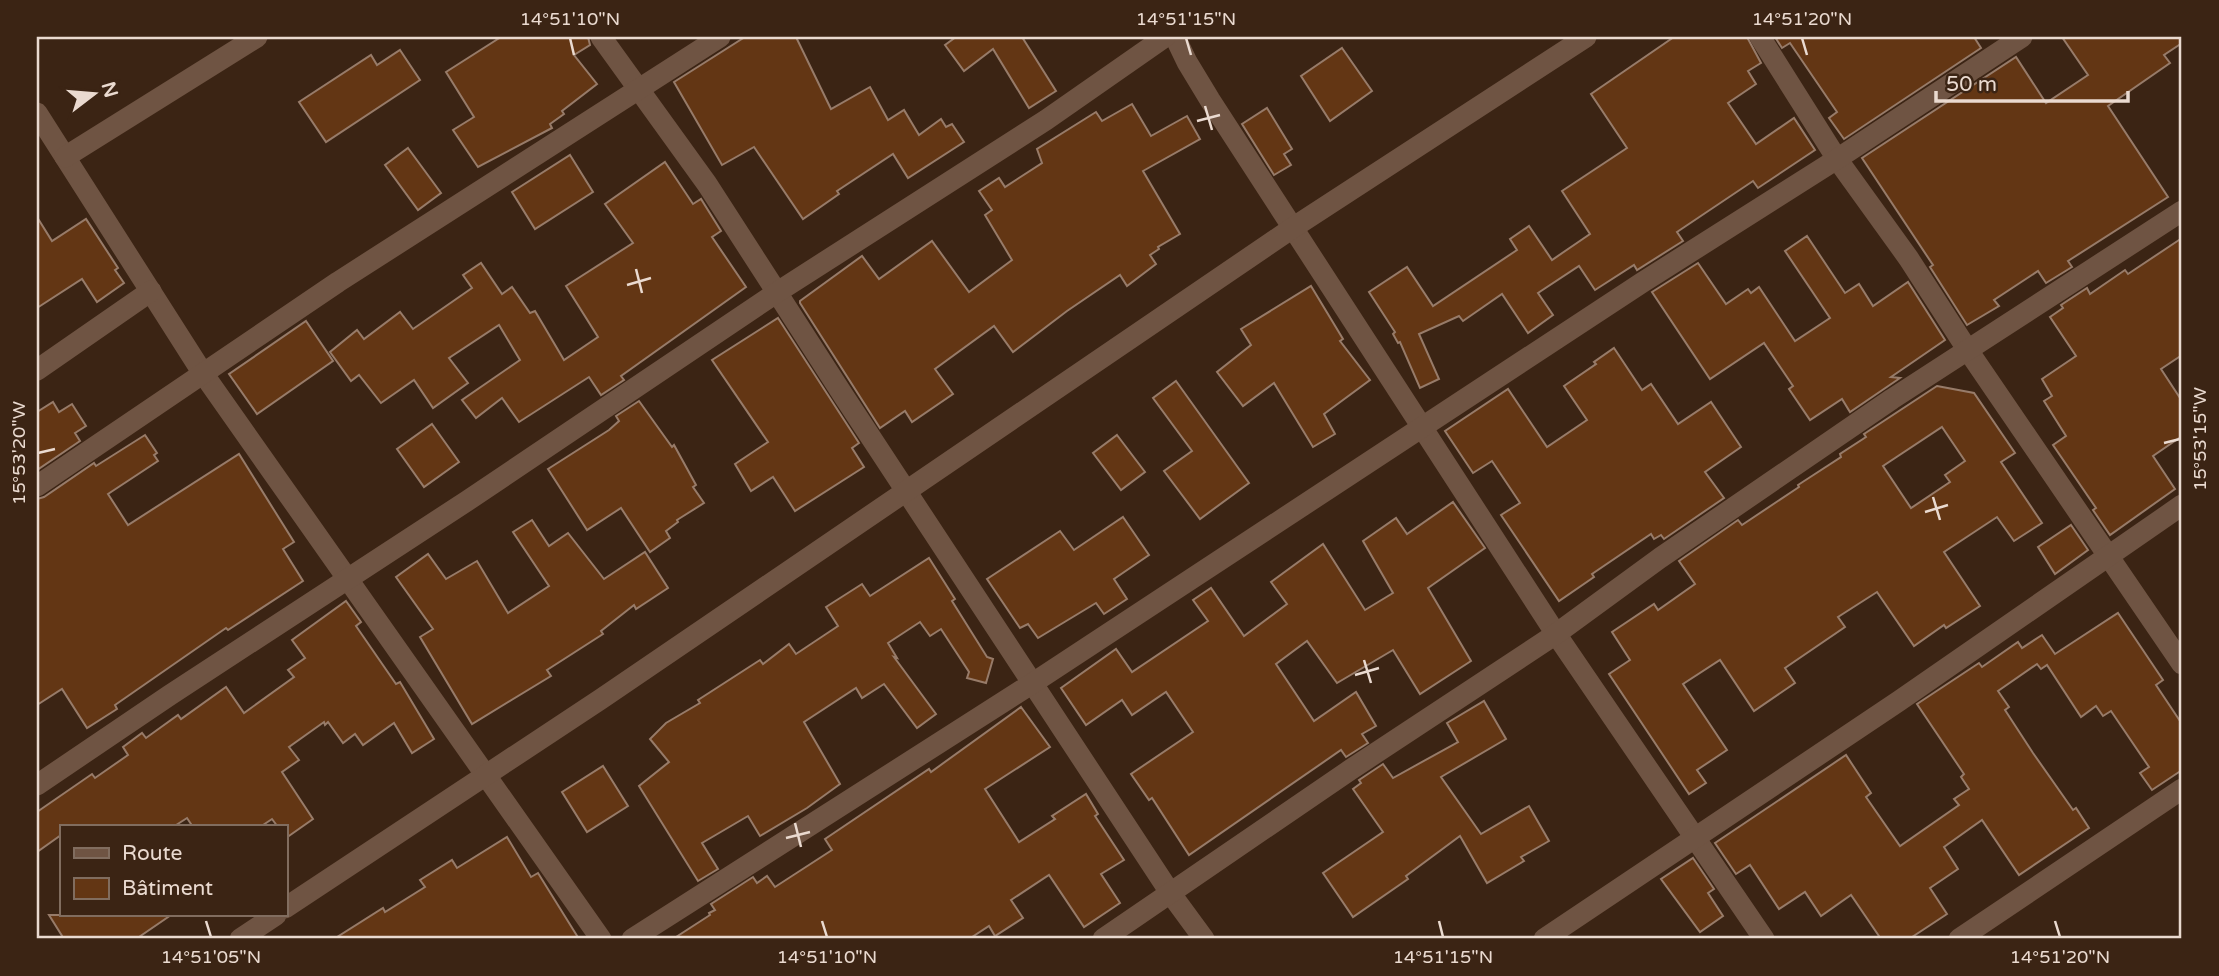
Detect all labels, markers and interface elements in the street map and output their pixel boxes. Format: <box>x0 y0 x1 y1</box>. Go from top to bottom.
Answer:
text: 14°51'10"N <box>520 8 620 30</box>
text: 14°51'15"N <box>1136 8 1236 30</box>
text: 14°51'20"N <box>1752 8 1852 30</box>
north arrow <box>60 60 130 130</box>
scale bar <box>1936 60 2128 104</box>
text: 50 m <box>1946 72 1997 97</box>
text: N <box>97 79 122 100</box>
text: 15°53'15"W <box>2189 387 2211 491</box>
text: 15°53'20"W <box>8 401 30 505</box>
legend <box>60 825 287 916</box>
text: Route <box>122 841 182 866</box>
text: Bâtiment <box>122 876 213 901</box>
text: 14°51'05"N <box>161 946 261 968</box>
text: 14°51'10"N <box>777 946 877 968</box>
text: 14°51'15"N <box>1393 946 1493 968</box>
text: 14°51'20"N <box>2010 946 2110 968</box>

